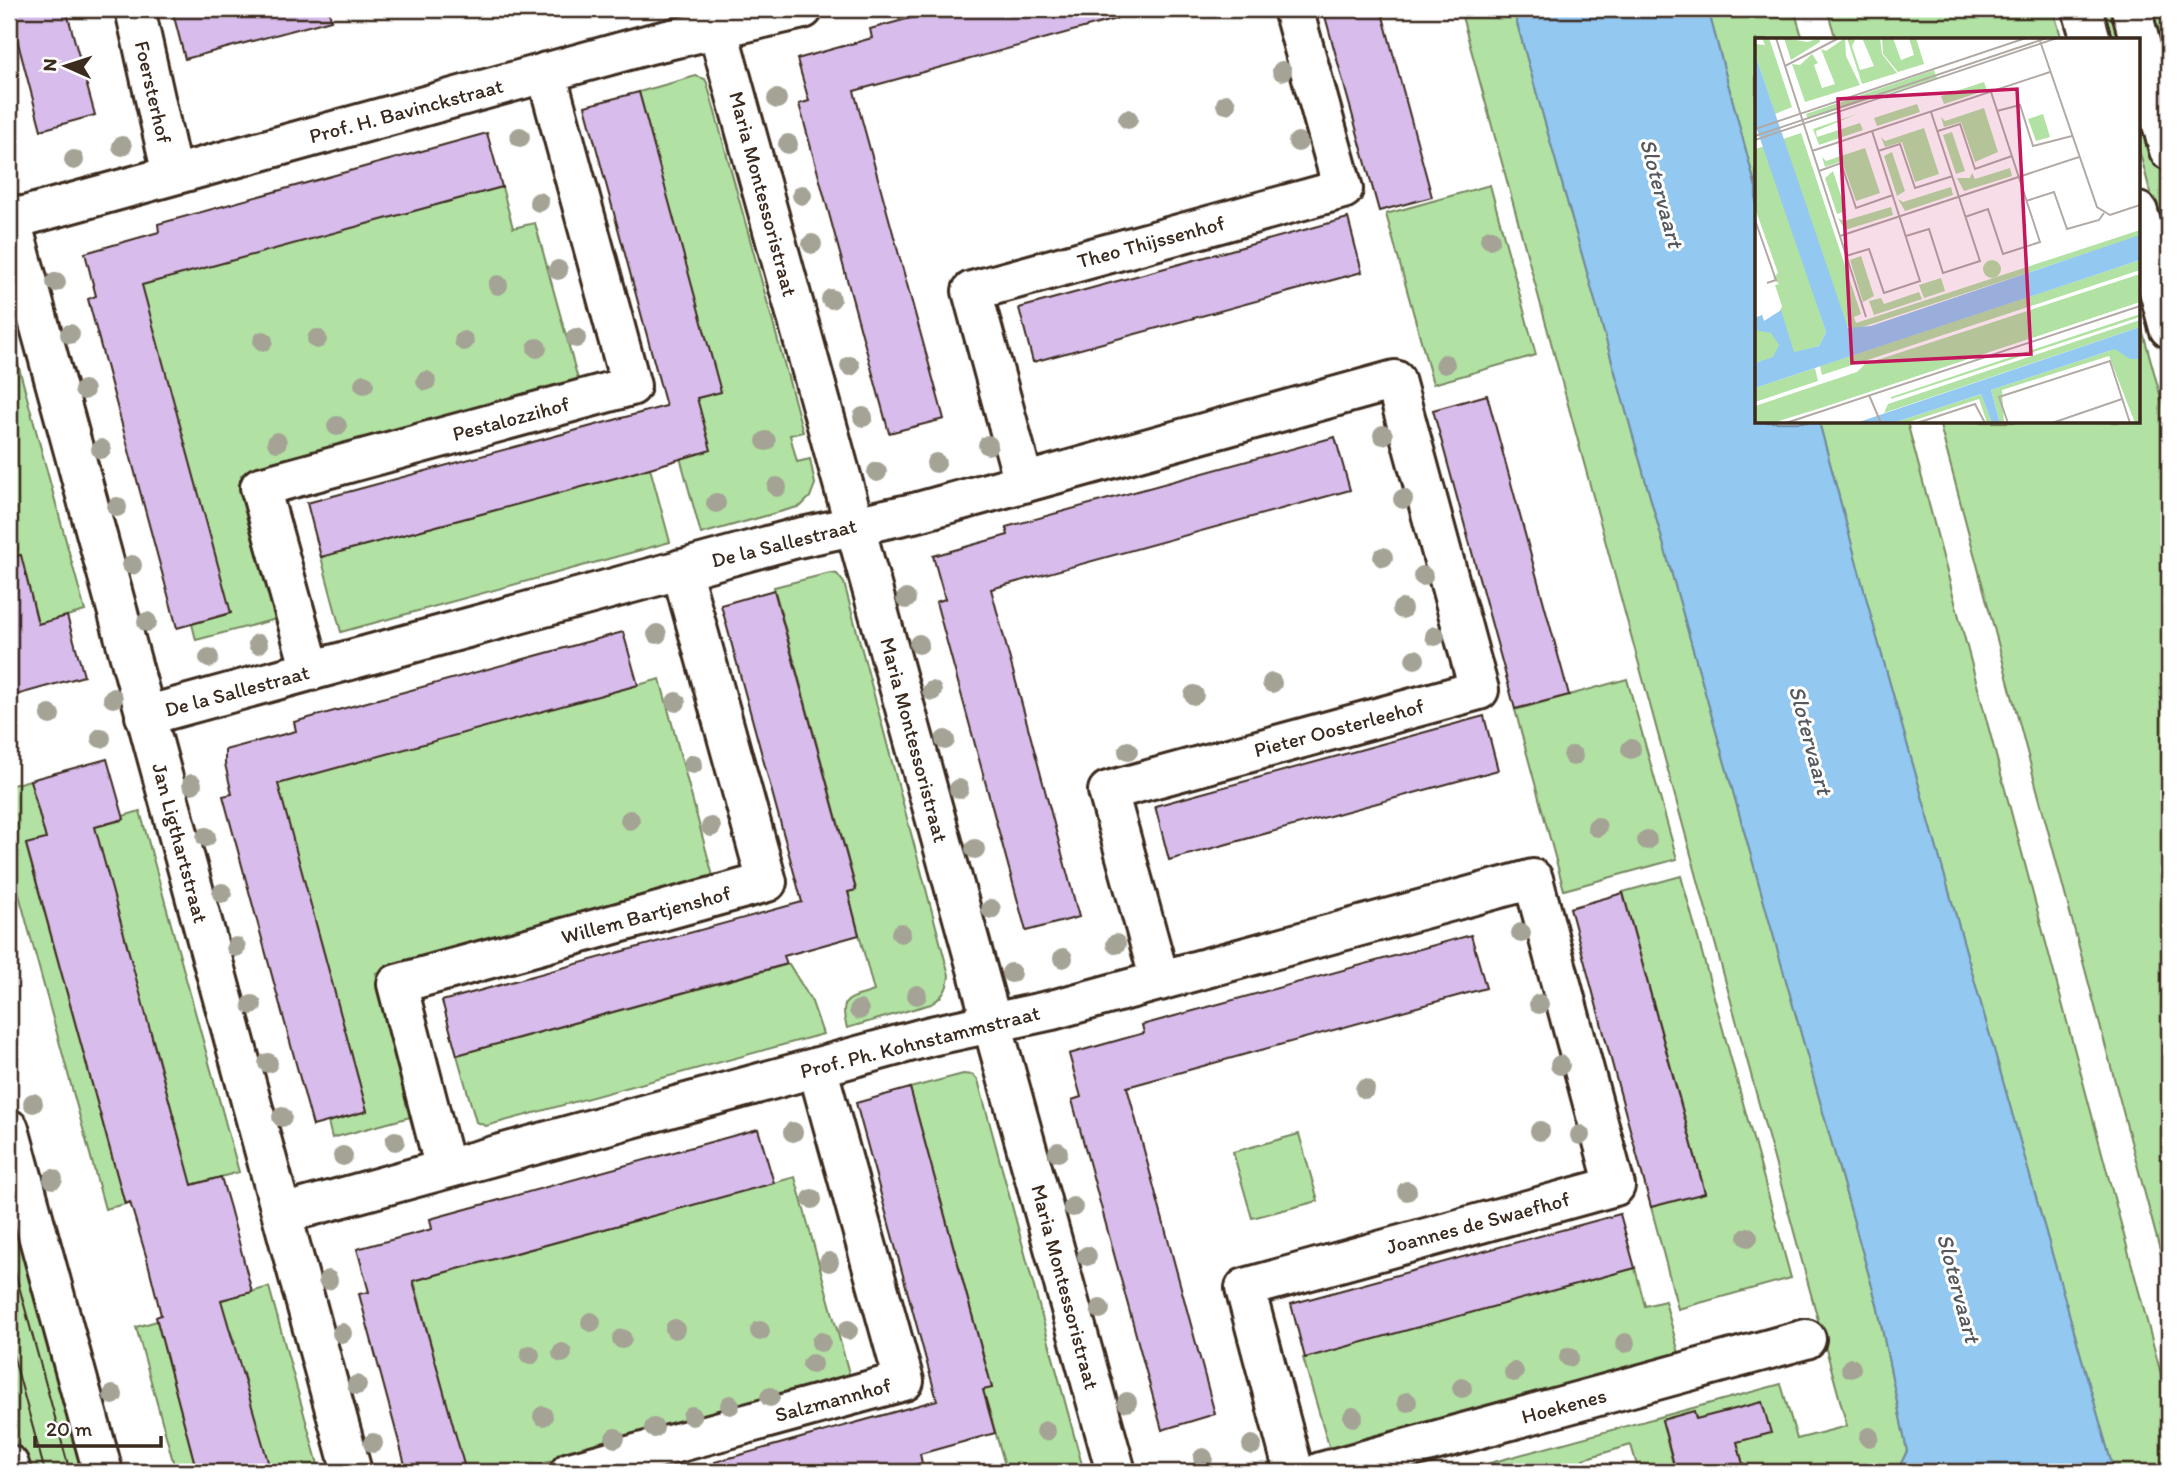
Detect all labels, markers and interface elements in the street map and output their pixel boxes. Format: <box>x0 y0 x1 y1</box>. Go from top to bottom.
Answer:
north arrow <box>32 32 102 102</box>
street label: Foersterhof <box>130 38 177 146</box>
inset map <box>1755 38 2140 424</box>
text: N <box>38 58 61 72</box>
street label: Prof. H. Bavinckstraat <box>306 73 506 148</box>
street label: Maria Montessoristraat <box>724 89 803 299</box>
water label: Slotervaart <box>1634 135 1691 253</box>
street label: Theo Thijssenhof <box>1074 210 1228 273</box>
street label: Pestalozzihof <box>450 391 572 446</box>
street label: De la Sallestraat <box>709 512 859 573</box>
street label: Maria Montessoristraat <box>875 635 954 845</box>
street label: De la Sallestraat <box>162 659 312 722</box>
water label: Slotervaart <box>1783 682 1840 800</box>
street label: Pieter Oosterleehof <box>1251 693 1427 762</box>
street label: Jan Ligthartstraat <box>147 760 214 926</box>
street label: Willem Bartjenshof <box>558 880 733 949</box>
street label: Prof. Ph. Kohnstammstraat <box>797 1000 1042 1083</box>
street label: Maria Montessoristraat <box>1026 1182 1105 1392</box>
street label: Joannes de Swaefhof <box>1383 1186 1572 1259</box>
water label: Slotervaart <box>1931 1230 1988 1348</box>
street label: Salzmannhof <box>772 1372 894 1427</box>
street label: Hoekenes <box>1519 1382 1609 1429</box>
scale bar <box>35 1404 161 1448</box>
text: 20 m <box>46 1416 93 1441</box>

